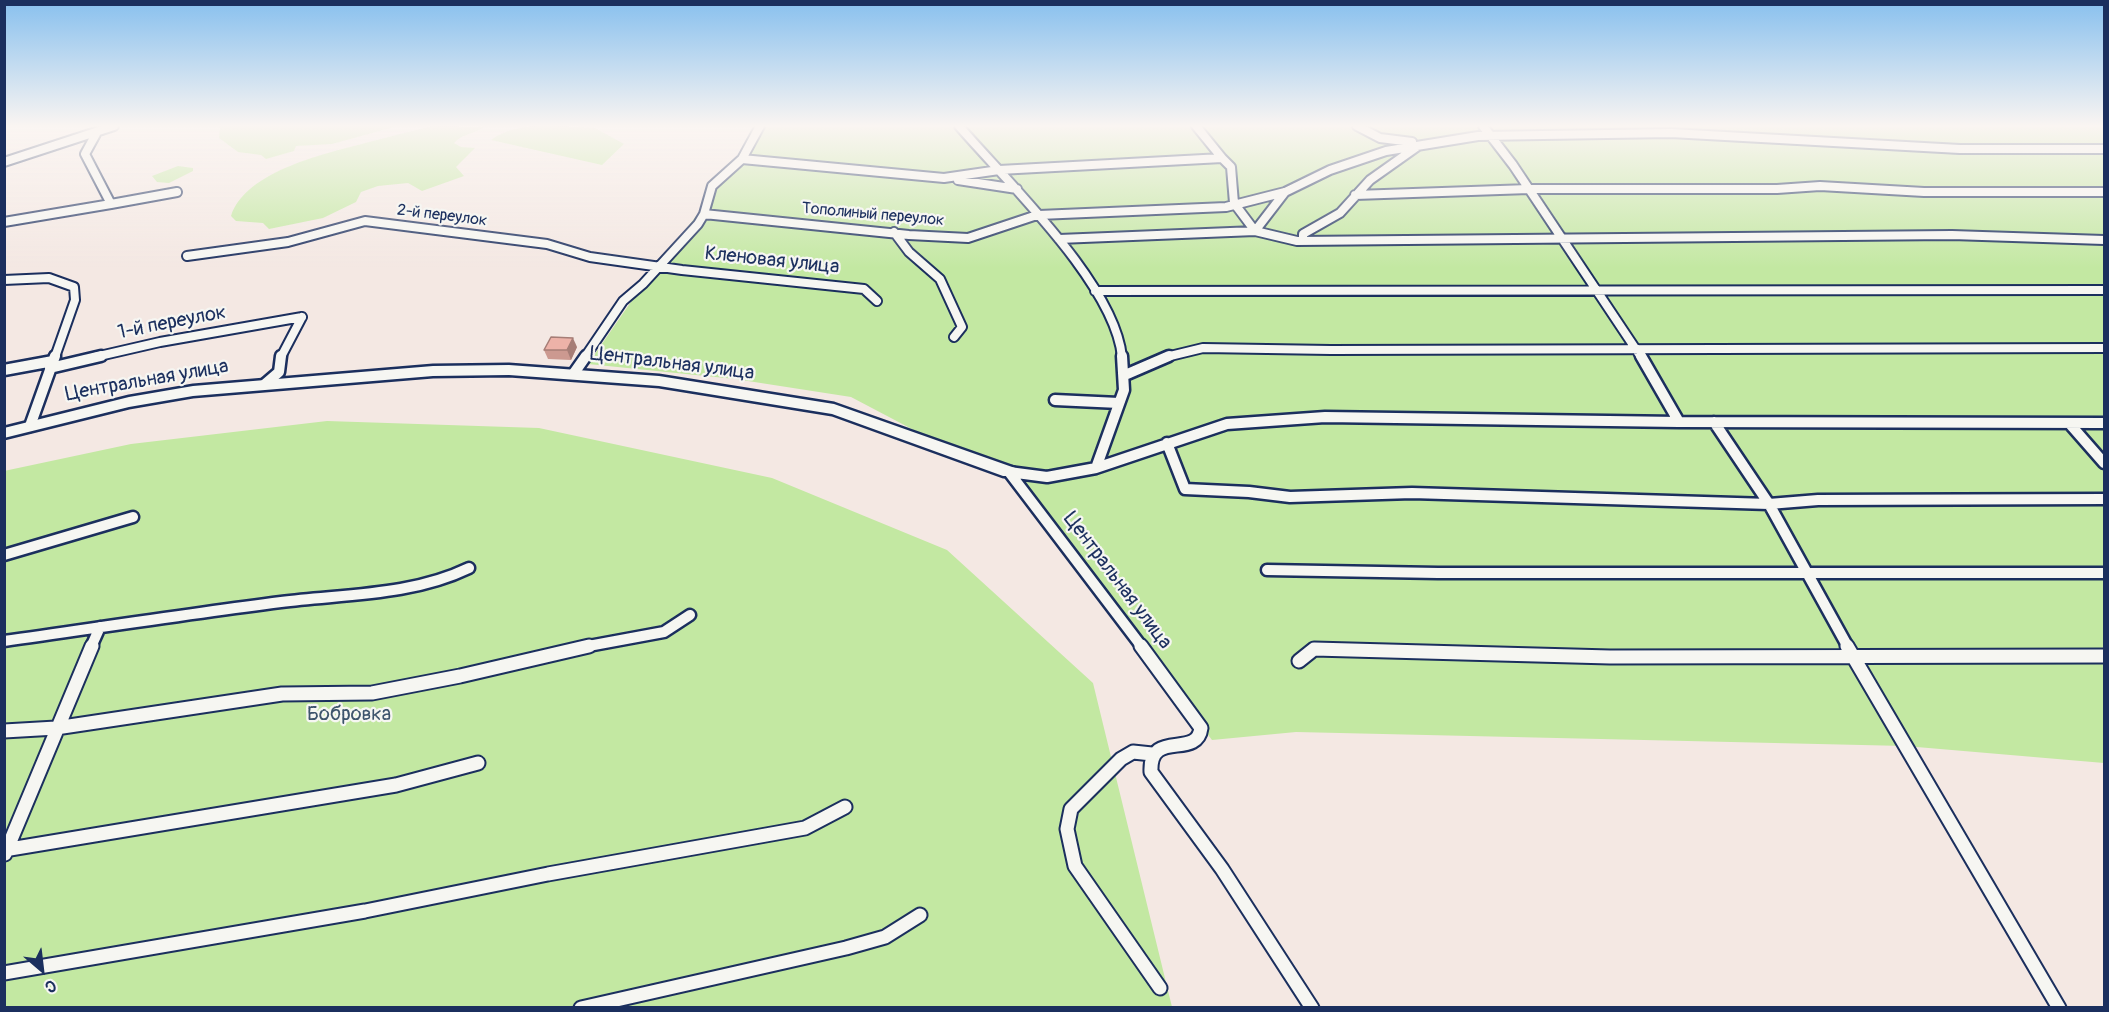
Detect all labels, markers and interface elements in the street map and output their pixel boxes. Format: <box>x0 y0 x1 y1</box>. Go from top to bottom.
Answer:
street label: Тополиный переулок <box>801 199 945 231</box>
street label: 2-й переулок <box>396 201 488 231</box>
street label: Кленовая улица <box>703 242 841 280</box>
street label: 1-й переулок <box>116 301 228 345</box>
street label: Центральная улица <box>588 342 756 386</box>
street label: Центральная улица <box>64 355 230 407</box>
street label: Центральная улица <box>1058 508 1176 654</box>
park label: Бобровка <box>307 703 391 727</box>
north arrow <box>12 940 72 1000</box>
text: С <box>41 975 60 997</box>

